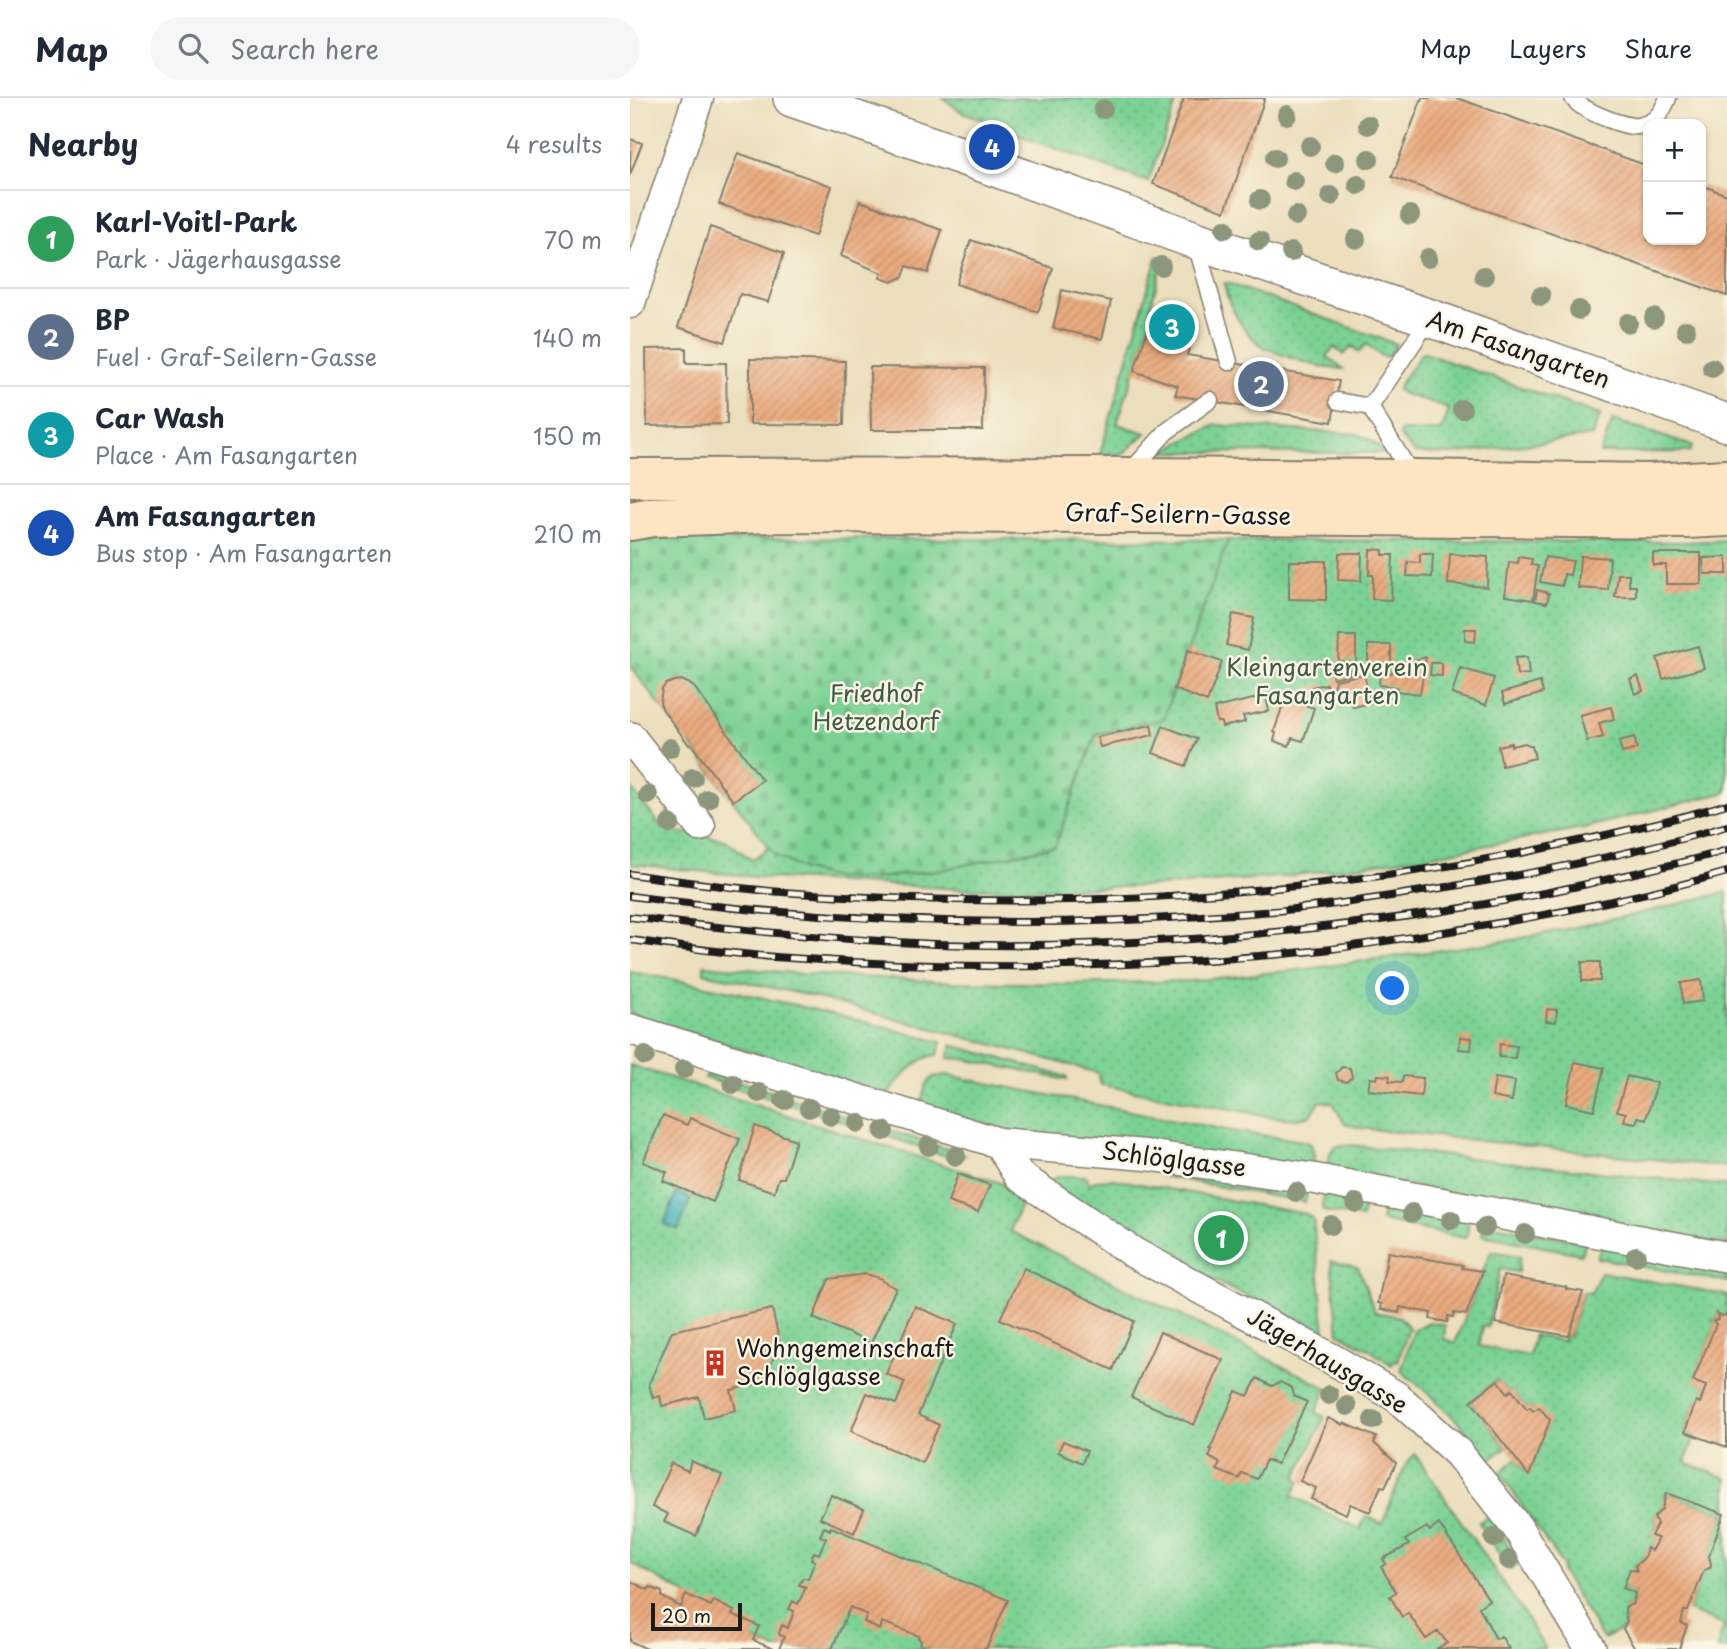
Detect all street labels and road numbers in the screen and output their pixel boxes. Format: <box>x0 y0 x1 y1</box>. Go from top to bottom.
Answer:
street label: Am Fasangarten <box>1422 300 1615 396</box>
street label: Graf-Seilern-Gasse <box>1064 493 1292 533</box>
street label: Schlöglgasse <box>1100 1131 1248 1185</box>
street label: Jägerhausgasse <box>1241 1297 1415 1422</box>

